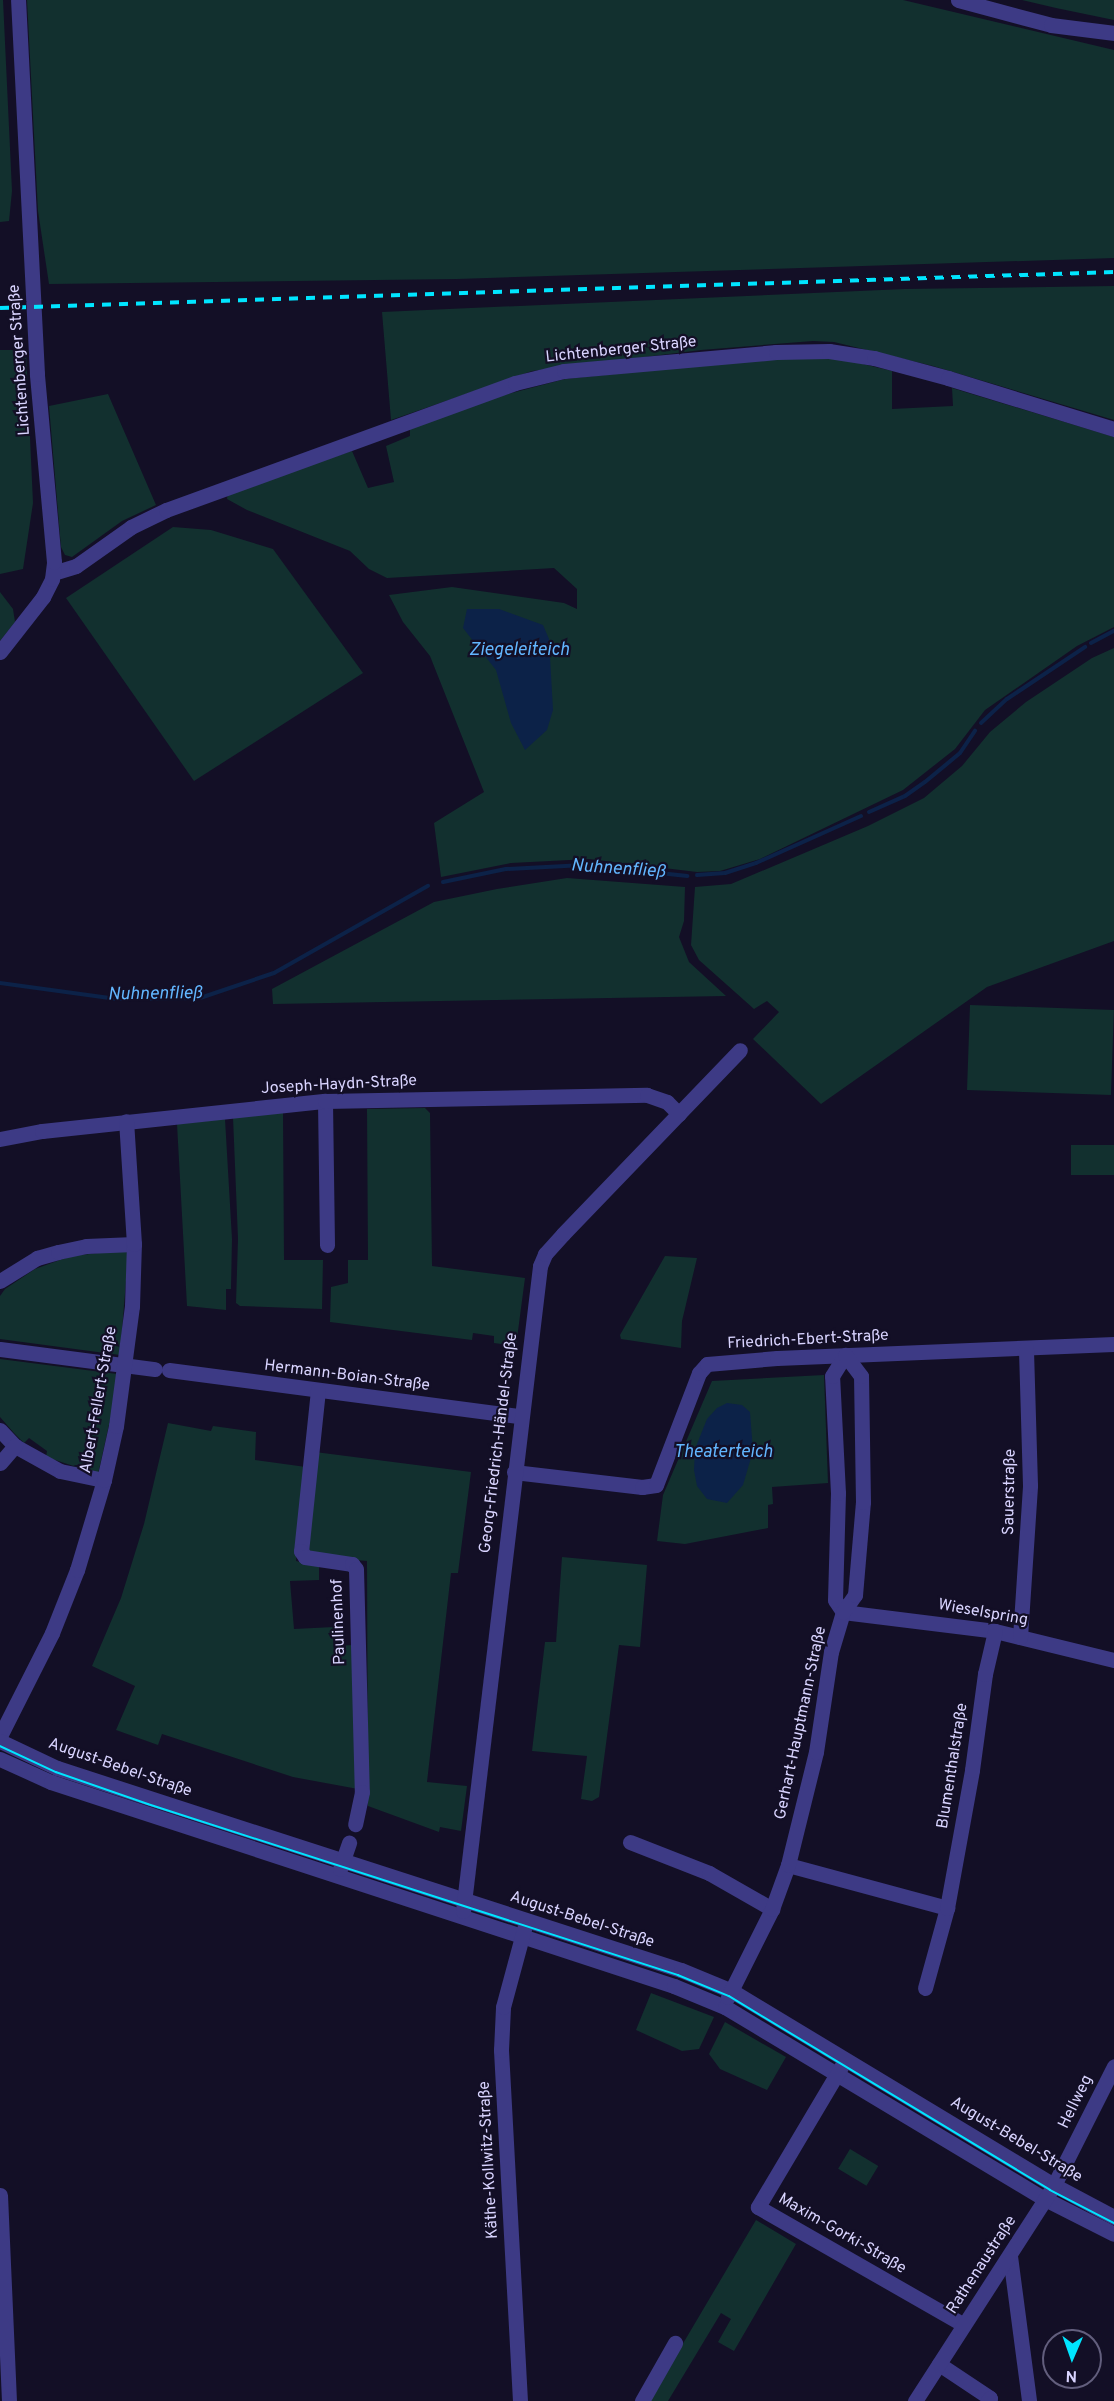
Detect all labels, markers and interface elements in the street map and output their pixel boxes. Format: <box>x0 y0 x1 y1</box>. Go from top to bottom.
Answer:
street label: Lichtenberger Straße <box>5 284 35 436</box>
street label: Lichtenberger Straße <box>545 333 697 367</box>
water label: Ziegeleiteich <box>469 640 569 662</box>
water label: Nuhnenfließ <box>570 856 666 884</box>
water label: Nuhnenfließ <box>107 983 203 1007</box>
street label: Joseph-Haydn-Straße <box>261 1071 417 1099</box>
street label: Albert-Fellert-Straße <box>77 1325 121 1475</box>
street label: Friedrich-Ebert-Straße <box>727 1326 889 1354</box>
street label: Georg-Friedrich-Händel-Straße <box>476 1332 522 1554</box>
street label: Hermann-Boian-Straße <box>263 1356 431 1396</box>
water label: Theaterteich <box>673 1442 773 1464</box>
street label: Sauerstraße <box>1000 1449 1020 1535</box>
street label: Paulinenhof <box>328 1579 350 1665</box>
street label: Wieselspring <box>937 1596 1029 1630</box>
street label: Gerhart-Hauptmann-Straße <box>771 1624 831 1822</box>
street label: Blumenthalstraße <box>934 1702 972 1830</box>
street label: August-Bebel-Straße <box>46 1734 194 1802</box>
street label: August-Bebel-Straße <box>507 1888 657 1952</box>
street label: Hellweg <box>1055 2072 1097 2132</box>
street label: Käthe-Kollwitz-Straße <box>475 2080 503 2240</box>
street label: August-Bebel-Straße <box>946 2093 1086 2187</box>
street label: Maxim-Gorki-Straße <box>775 2190 909 2278</box>
street label: Rathenaustraße <box>943 2212 1021 2318</box>
north arrow <box>1042 2329 1102 2389</box>
text: N <box>1065 2365 1078 2385</box>

